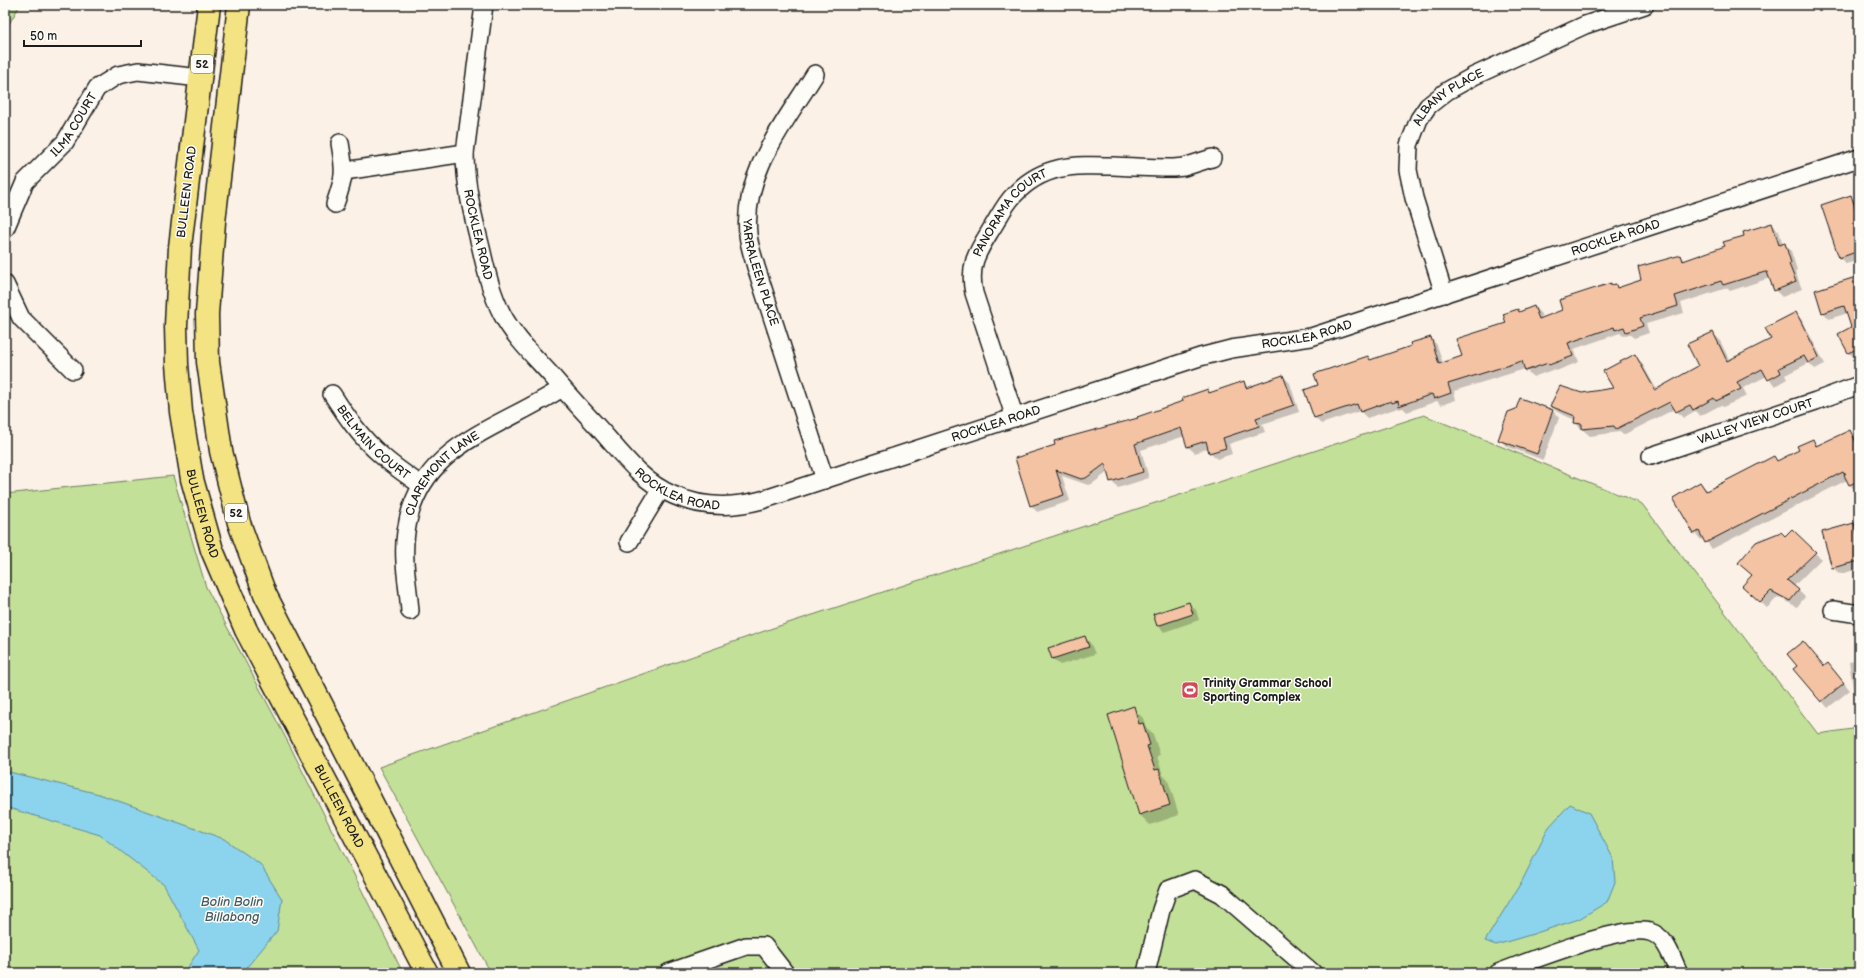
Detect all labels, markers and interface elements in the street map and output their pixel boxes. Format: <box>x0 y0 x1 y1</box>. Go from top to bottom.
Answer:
scale bar <box>24 22 141 48</box>
text: 50 m <box>30 29 57 44</box>
road number: 52 <box>191 55 213 73</box>
street label: ALBANY PLACE <box>1410 65 1486 128</box>
street label: ILMA COURT <box>47 89 101 160</box>
street label: BULLEEN ROAD <box>174 145 200 239</box>
street label: PANORAMA COURT <box>970 165 1050 259</box>
street label: ROCKLEA ROAD <box>461 188 496 282</box>
street label: ROCKLEA ROAD <box>1569 216 1662 259</box>
street label: YARRALEEN PLACE <box>740 218 782 328</box>
street label: ROCKLEA ROAD <box>1260 317 1354 352</box>
street label: VALLEY VIEW COURT <box>1696 395 1816 447</box>
street label: BELMAIN COURT <box>334 402 414 483</box>
street label: ROCKLEA ROAD <box>949 402 1043 445</box>
street label: CLAREMONT LANE <box>402 428 482 517</box>
street label: ROCKLEA ROAD <box>632 465 721 513</box>
street label: BULLEEN ROAD <box>183 468 222 561</box>
road number: 52 <box>225 504 247 522</box>
place label: Trinity Grammar School Sporting Complex <box>1203 676 1331 705</box>
sports icon: Trinity Grammar School Sporting Complex <box>1180 680 1200 700</box>
street label: BULLEEN ROAD <box>311 762 367 851</box>
water label: Bolin Bolin Billabong <box>201 894 263 925</box>

